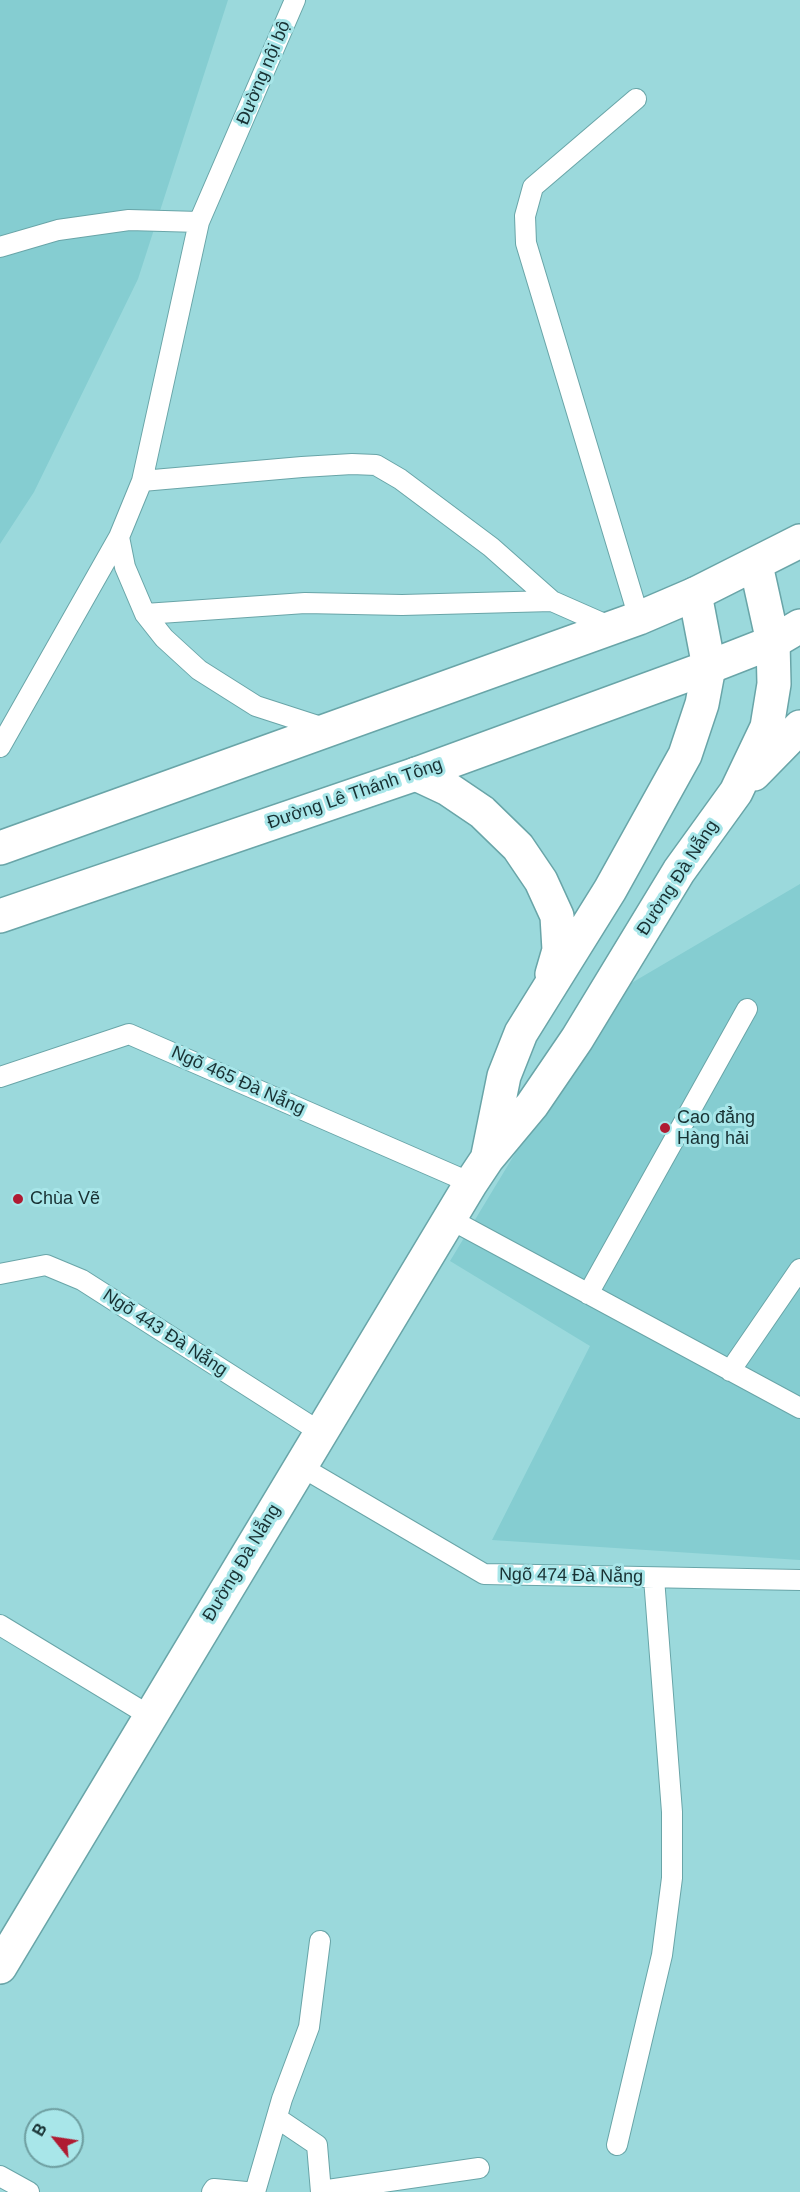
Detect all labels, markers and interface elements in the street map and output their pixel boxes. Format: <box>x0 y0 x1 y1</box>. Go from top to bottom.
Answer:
street label: Đường nội bộ <box>232 18 296 128</box>
street label: Đường Lê Thánh Tông <box>265 754 445 834</box>
street label: Đường Đà Nẵng <box>633 816 723 940</box>
street label: Ngõ 465 Đà Nẵng <box>168 1042 308 1120</box>
place label: Cao đẳng Hàng hải <box>677 1107 755 1150</box>
marker: Cao đẳng Hàng hải <box>658 1121 672 1135</box>
place label: Chùa Vẽ <box>30 1188 100 1210</box>
marker: Chùa Vẽ <box>11 1192 25 1206</box>
street label: Ngõ 443 Đà Nẵng <box>99 1285 231 1381</box>
street label: Đường Đà Nẵng <box>199 1500 285 1626</box>
street label: Ngõ 474 Đà Nẵng <box>499 1564 643 1588</box>
north arrow <box>24 2108 84 2168</box>
text: B <box>29 2120 50 2139</box>

